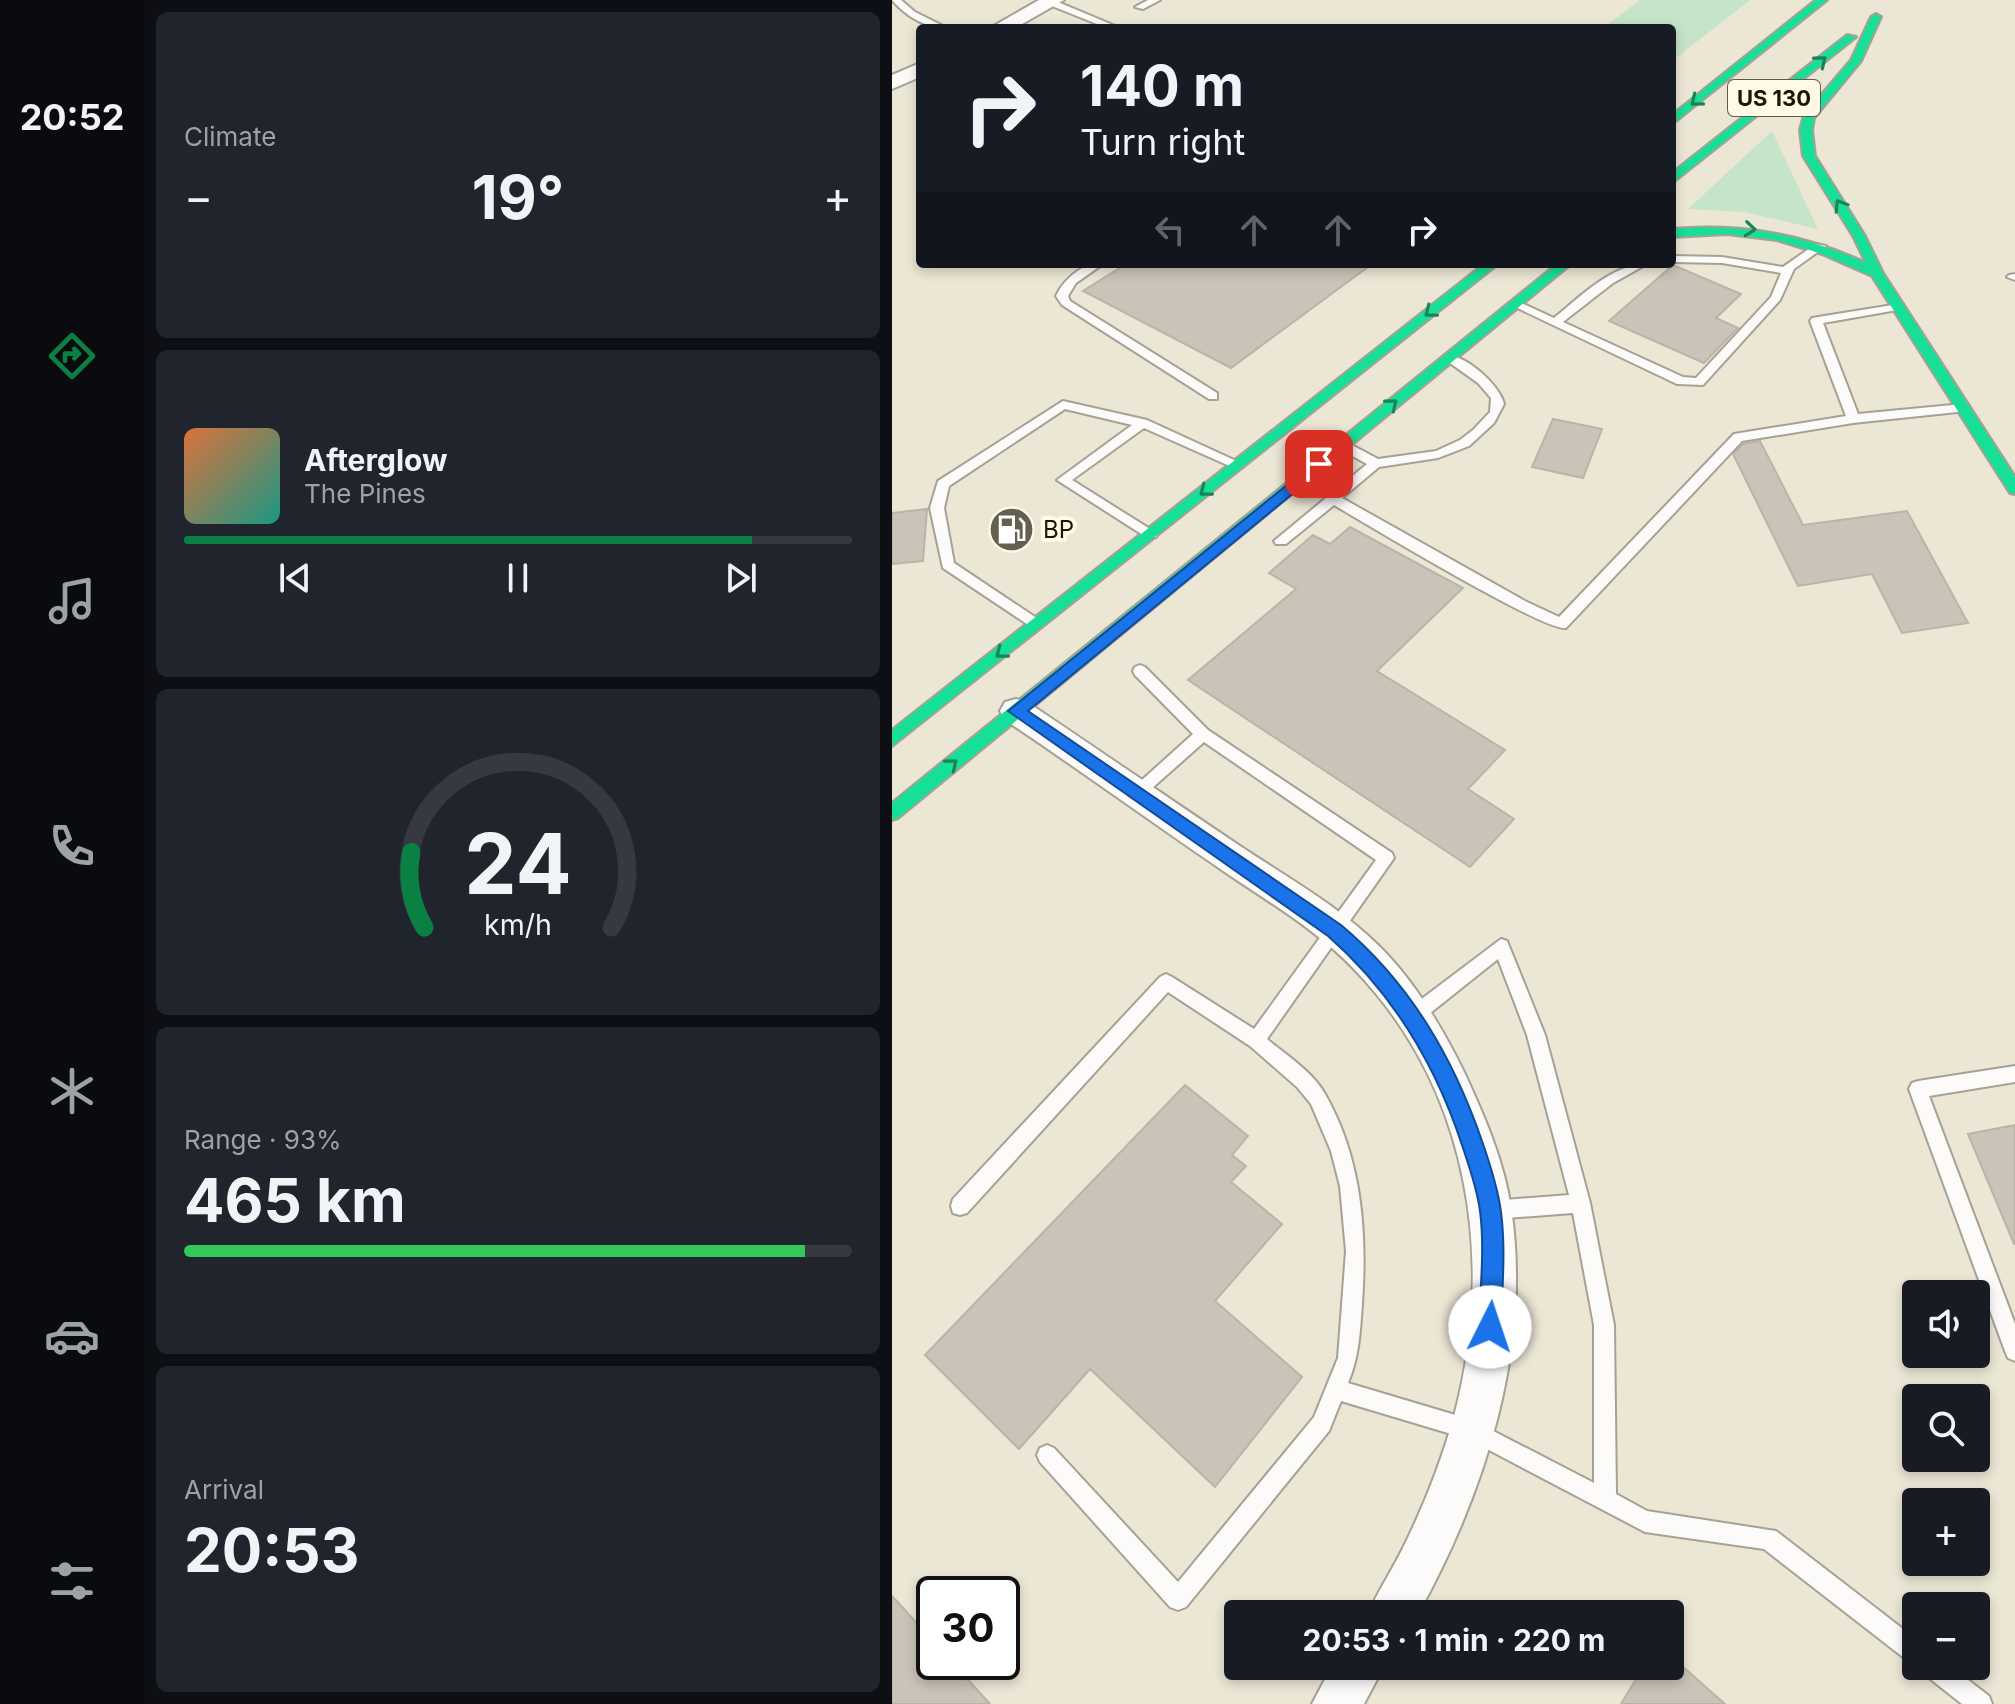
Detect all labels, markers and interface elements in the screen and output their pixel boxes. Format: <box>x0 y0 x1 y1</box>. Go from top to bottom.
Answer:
text: 140 m <box>1080 52 1244 120</box>
icon: right <box>948 56 1052 160</box>
one-way arrow <box>1812 56 1826 71</box>
road number: US 130 <box>1728 80 1820 116</box>
one-way arrow <box>1690 92 1705 106</box>
text: 20:52 <box>20 95 124 139</box>
text: Turn right <box>1080 120 1245 164</box>
text: Climate <box>184 121 276 152</box>
text: 19° <box>472 161 564 233</box>
text: − <box>184 170 213 224</box>
text: + <box>823 170 852 224</box>
one-way arrow <box>1834 199 1850 214</box>
icon: left <box>1148 208 1192 252</box>
icon: ahead <box>1232 208 1276 252</box>
icon: ahead <box>1316 208 1360 252</box>
icon: right <box>1400 208 1444 252</box>
one-way arrow <box>1743 221 1756 238</box>
one-way arrow <box>1425 303 1440 317</box>
icon: directions <box>44 328 100 384</box>
one-way arrow <box>1383 400 1398 414</box>
pin <box>1285 430 1353 498</box>
text: Afterglow <box>304 442 448 478</box>
icon: arrive <box>1297 442 1341 486</box>
text: The Pines <box>304 478 426 509</box>
one-way arrow <box>1199 482 1214 496</box>
fuel station icon: BP <box>988 506 1036 554</box>
place label: BP <box>1043 515 1074 544</box>
icon: previous <box>273 556 317 600</box>
icon: pause <box>496 556 540 600</box>
icon: next <box>719 556 763 600</box>
icon: music <box>44 573 100 629</box>
one-way arrow <box>995 643 1010 657</box>
one-way arrow <box>943 759 957 774</box>
text: 24 <box>464 813 572 914</box>
icon: phone <box>44 818 100 874</box>
text: km/h <box>484 907 552 942</box>
icon: climate <box>44 1063 100 1119</box>
text: Range · 93% <box>184 1124 342 1155</box>
text: 465 km <box>184 1164 406 1236</box>
map controls <box>1902 1280 1990 1680</box>
button: sound <box>1902 1280 1990 1368</box>
position arrow <box>1448 1285 1532 1369</box>
icon: car <box>44 1308 100 1364</box>
button: search <box>1902 1384 1990 1472</box>
text: Arrival <box>184 1474 264 1505</box>
button: + <box>1902 1488 1990 1576</box>
text: 20:53 <box>184 1514 359 1586</box>
icon: filters <box>44 1553 100 1609</box>
speed limit sign: 30 <box>916 1576 1020 1680</box>
button: − <box>1902 1592 1990 1680</box>
text: 20:53 · 1 min · 220 m <box>1303 1622 1605 1658</box>

